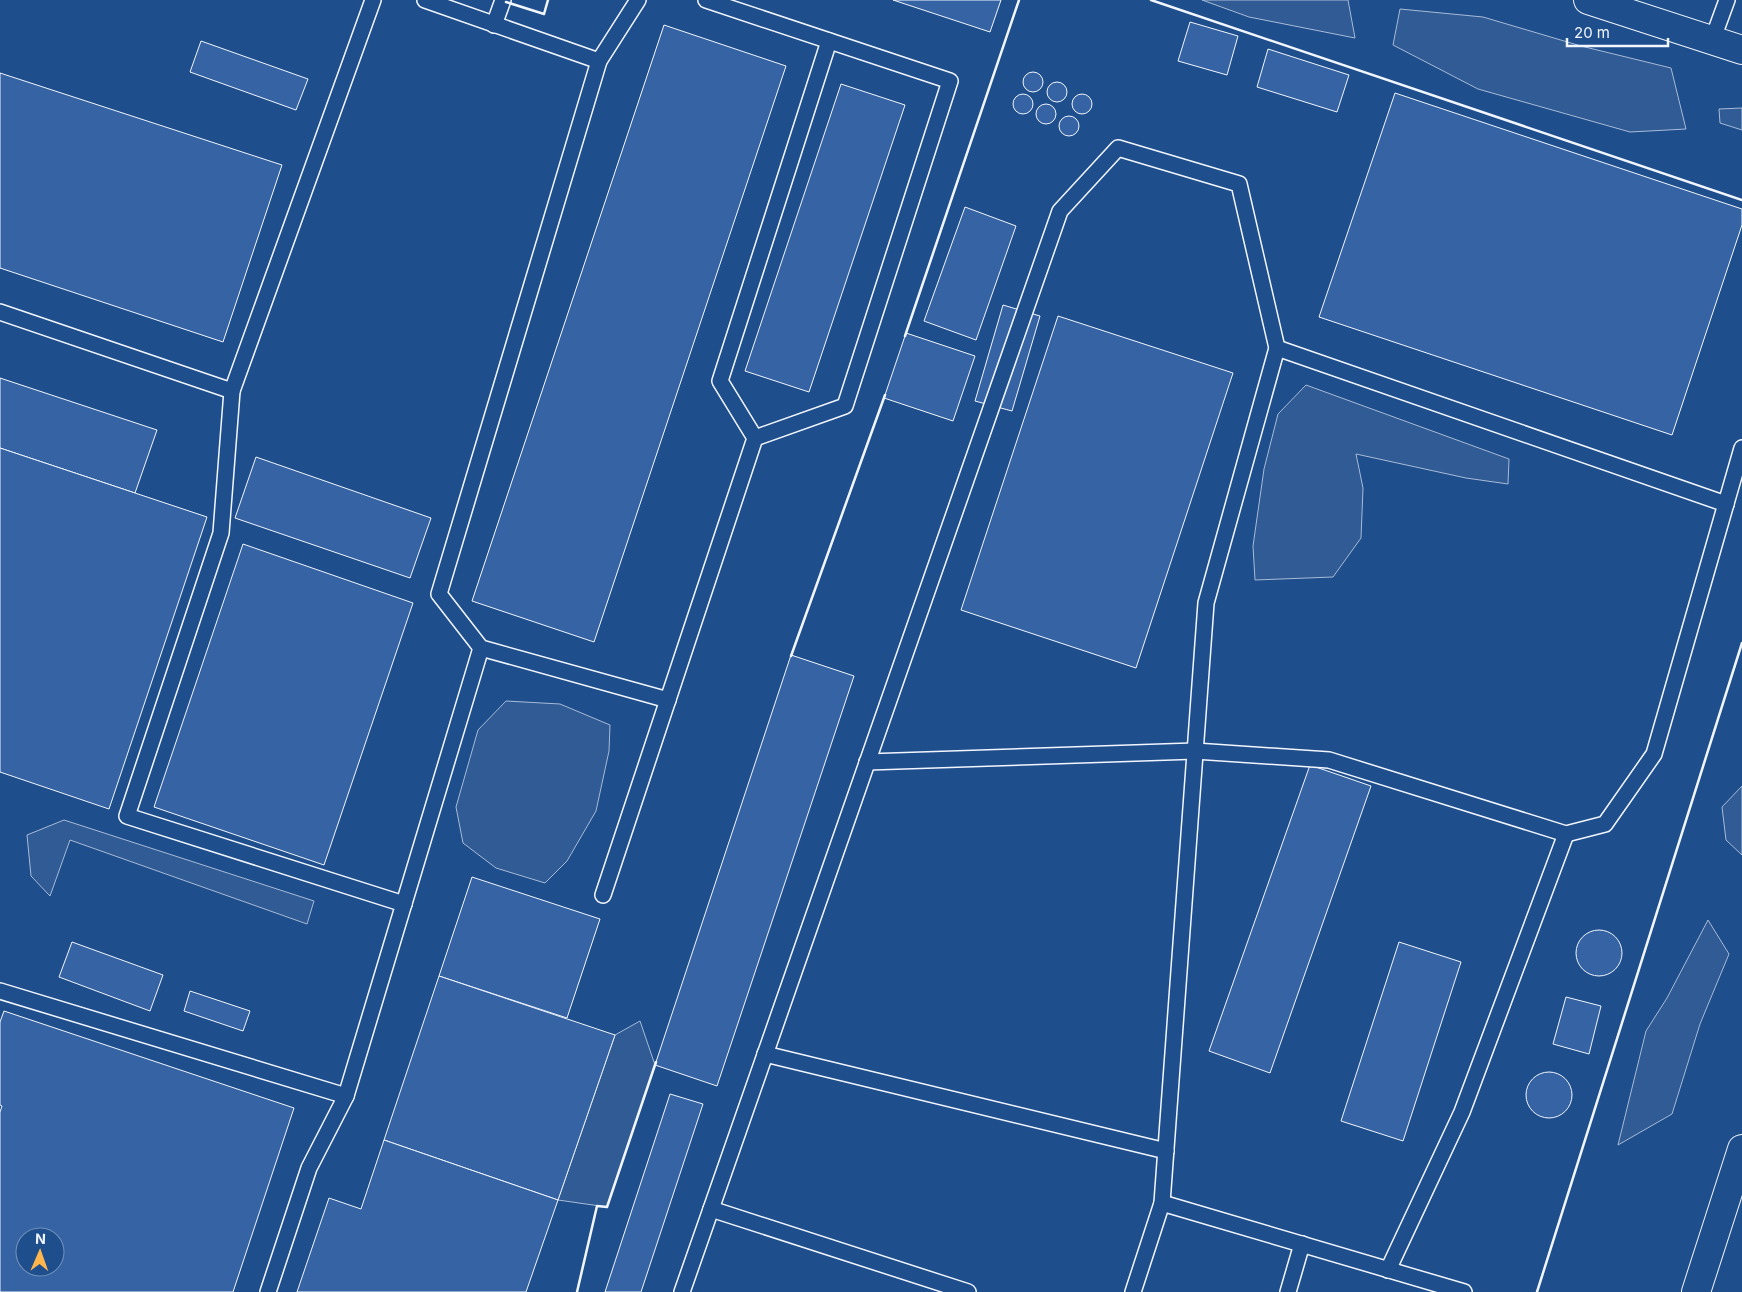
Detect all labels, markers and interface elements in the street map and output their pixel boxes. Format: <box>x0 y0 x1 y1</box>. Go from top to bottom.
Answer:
scale bar <box>1567 15 1668 47</box>
text: 20 m <box>1574 23 1610 42</box>
north arrow <box>15 1227 65 1277</box>
text: N <box>35 1230 46 1247</box>

